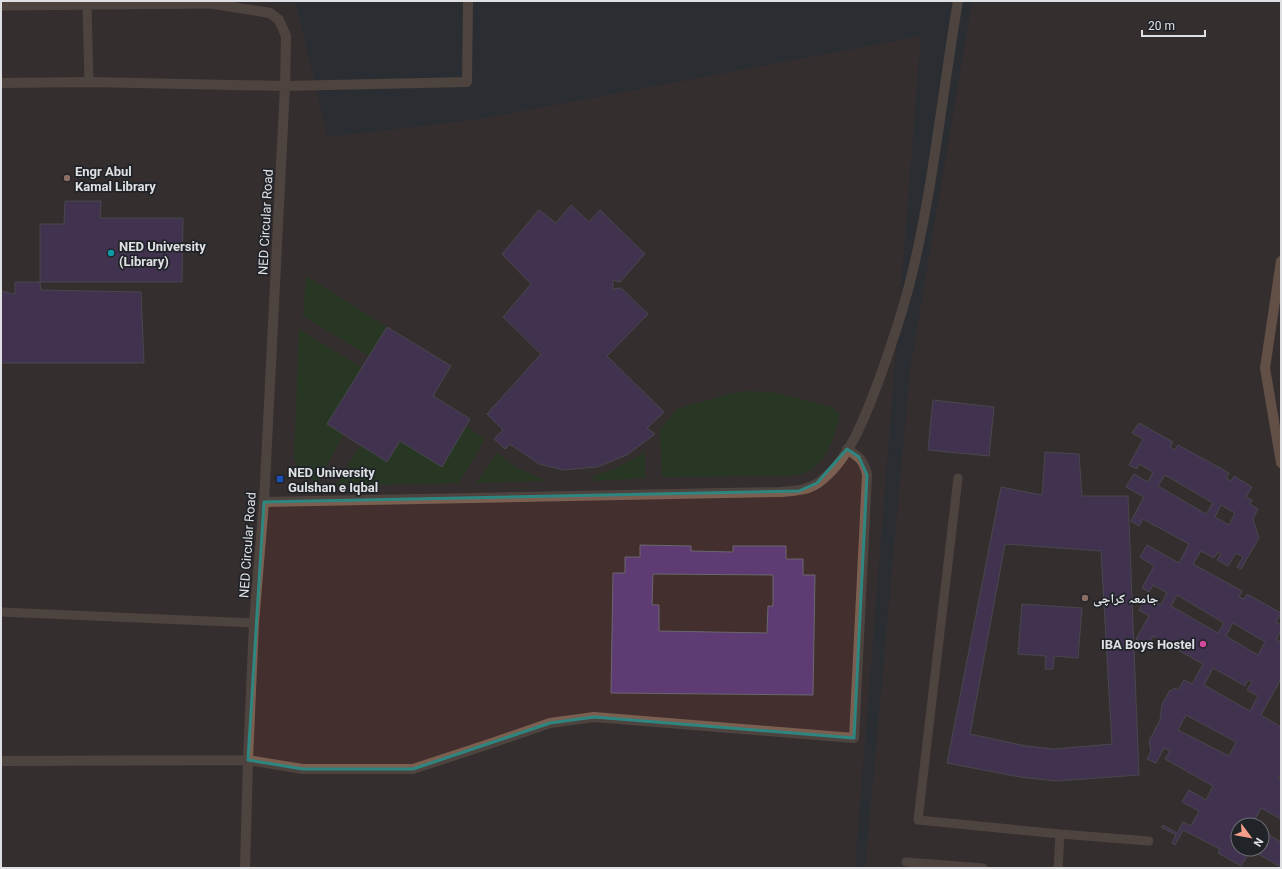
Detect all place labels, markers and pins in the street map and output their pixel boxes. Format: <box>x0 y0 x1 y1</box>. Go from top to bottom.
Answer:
place label: Engr Abul Kamal Library <box>75 164 156 194</box>
marker: Engr Abul Kamal Library <box>62 173 72 183</box>
place label: NED University (Library) <box>119 239 206 269</box>
marker: NED University (Library) <box>106 248 116 258</box>
place label: NED University Gulshan e Iqbal <box>288 465 378 495</box>
marker: NED University Gulshan e Iqbal <box>275 474 285 484</box>
place label: جامعہ کراچی <box>1093 591 1158 607</box>
marker: جامعہ کراچی <box>1080 593 1090 603</box>
place label: IBA Boys Hostel <box>1101 637 1195 652</box>
marker: IBA Boys Hostel <box>1198 639 1208 649</box>

